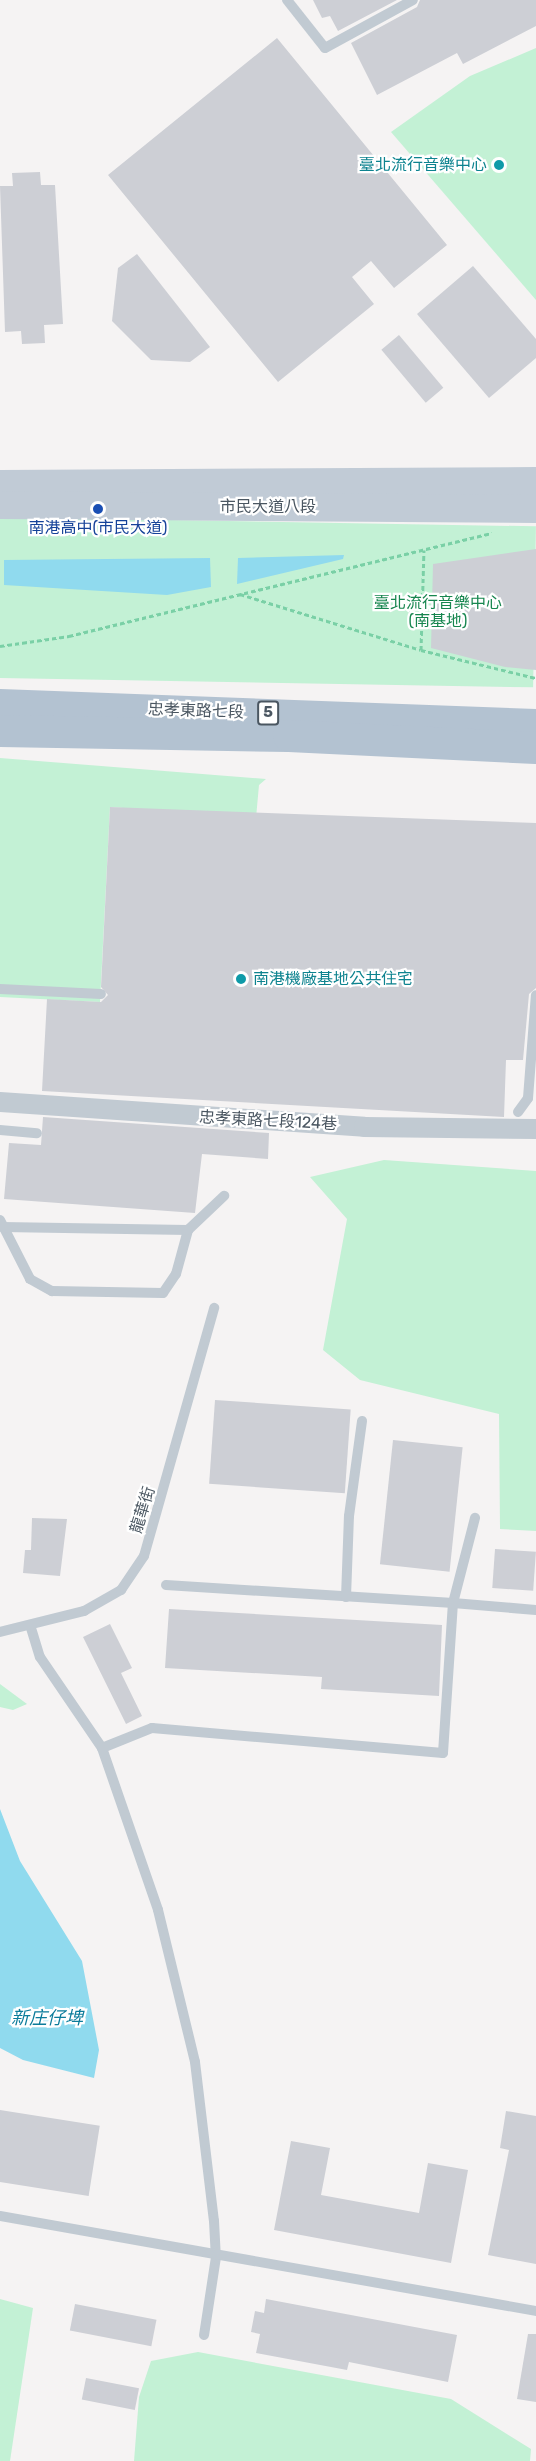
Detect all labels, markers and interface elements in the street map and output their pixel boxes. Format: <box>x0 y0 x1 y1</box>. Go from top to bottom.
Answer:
place label: 臺北流行音樂中心 <box>359 155 487 175</box>
marker: 臺北流行音樂中心 <box>492 158 506 172</box>
street label: 市民大道八段 <box>220 497 316 517</box>
marker: 南港高中(市民大道) <box>91 502 105 516</box>
place label: 南港高中(市民大道) <box>29 518 167 538</box>
park label: 臺北流行音樂中心 (南基地) <box>374 593 502 631</box>
street label: 忠孝東路七段 <box>148 700 244 722</box>
road number: 5 <box>256 701 280 725</box>
place label: 南港機廠基地公共住宅 <box>253 969 413 989</box>
marker: 南港機廠基地公共住宅 <box>234 972 248 986</box>
street label: 忠孝東路七段124巷 <box>199 1108 337 1134</box>
street label: 龍華街 <box>127 1484 159 1536</box>
water label: 新庄仔埤 <box>11 2007 83 2029</box>

